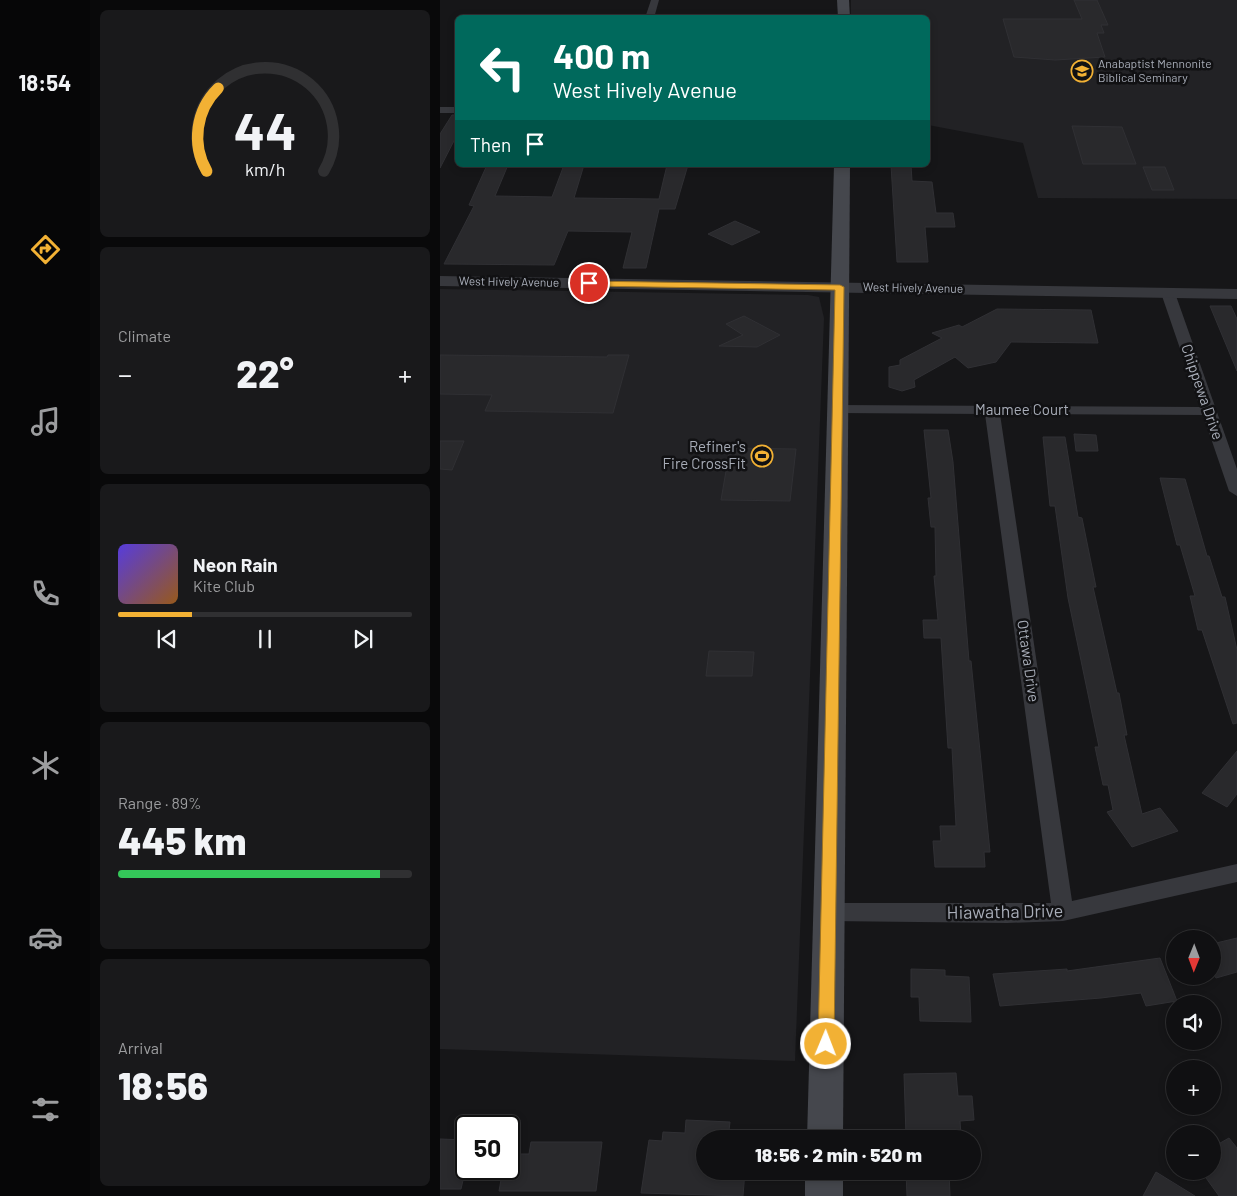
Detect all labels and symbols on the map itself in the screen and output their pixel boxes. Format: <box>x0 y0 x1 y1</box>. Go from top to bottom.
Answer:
place label: Anabaptist Mennonite Biblical Seminary <box>1098 56 1212 84</box>
school or university icon: Anabaptist Mennonite Biblical Seminary <box>1070 59 1094 83</box>
pin <box>568 262 610 304</box>
street label: West Hively Avenue <box>459 273 559 289</box>
street label: West Hively Avenue <box>863 279 963 295</box>
street label: Chippewa Drive <box>1178 341 1228 442</box>
street label: Maumee Court <box>975 400 1069 418</box>
place label: Refiner's Fire CrossFit <box>663 437 746 472</box>
sports icon: Refiner's Fire CrossFit <box>750 444 774 468</box>
street label: Ottawa Drive <box>1014 619 1044 703</box>
street label: Hiawatha Drive <box>947 899 1063 923</box>
north arrow <box>1166 930 1221 985</box>
position arrow <box>799 1017 851 1069</box>
speed limit sign: 50 <box>455 1115 520 1180</box>

